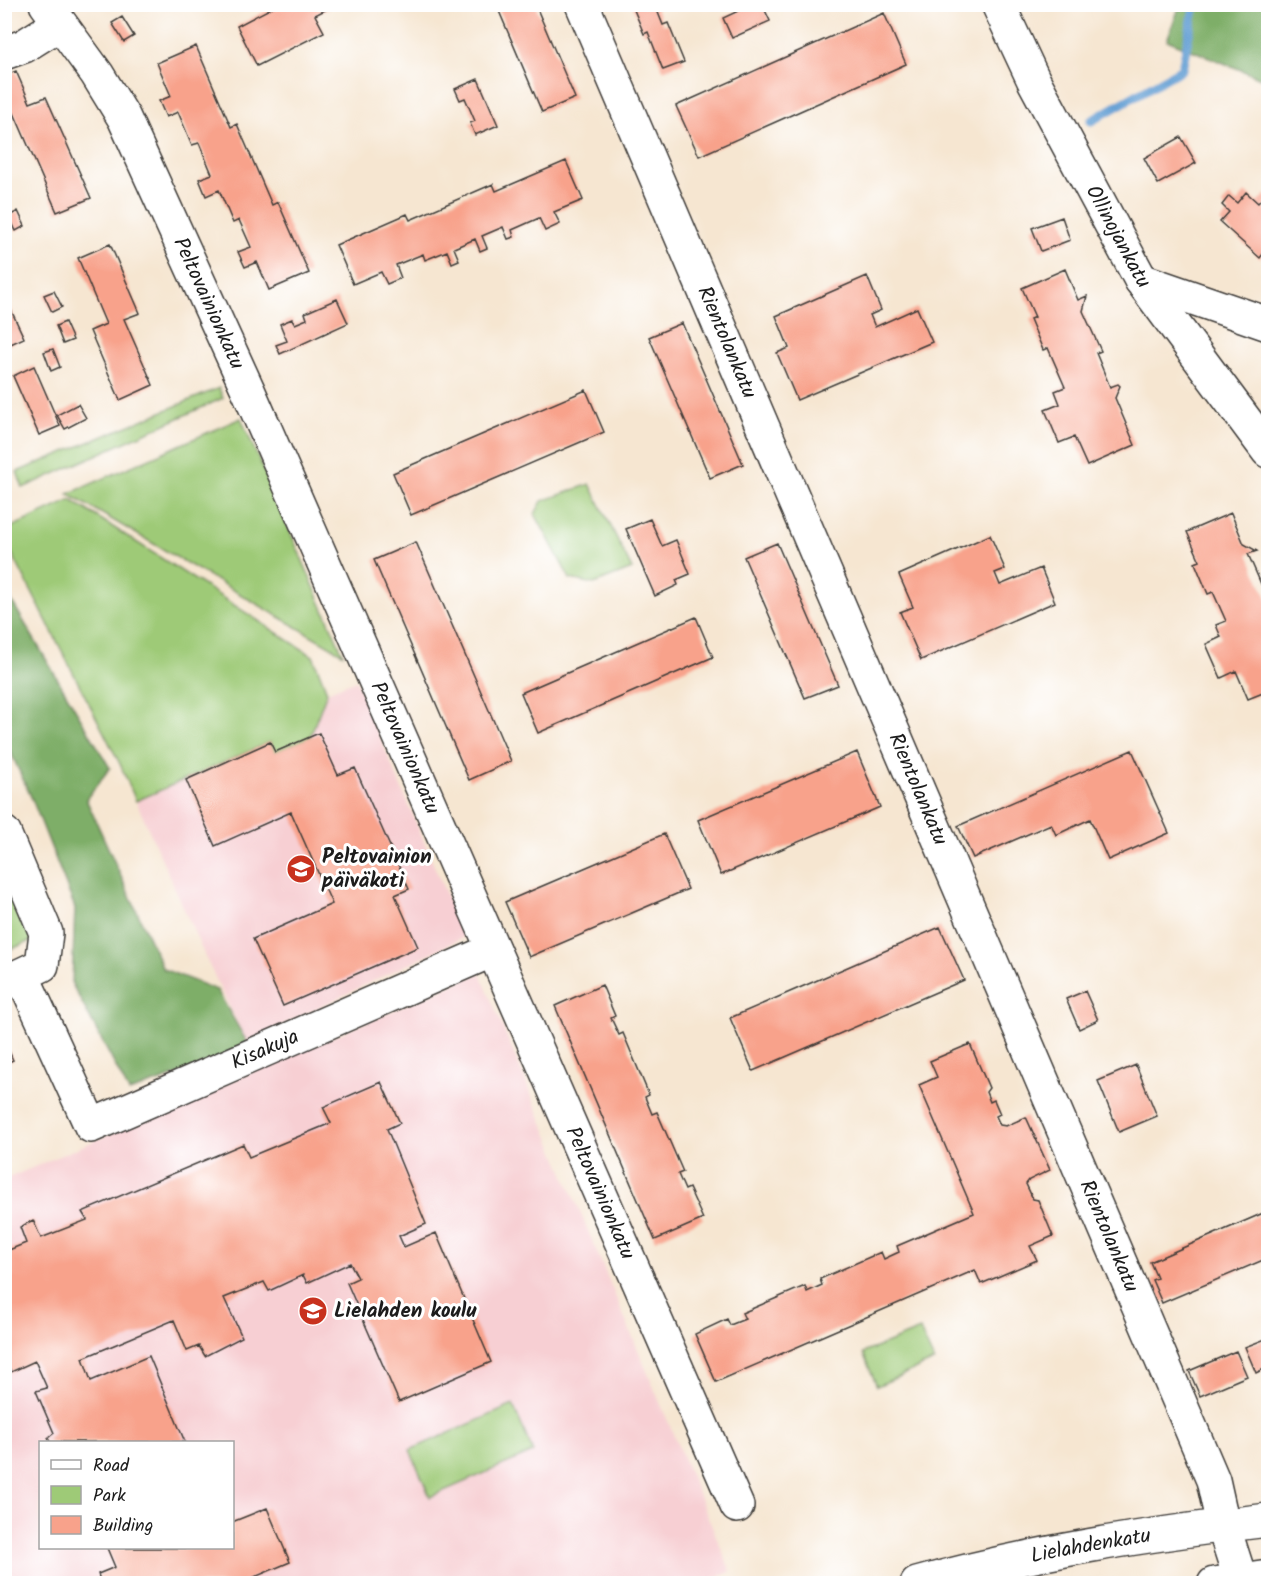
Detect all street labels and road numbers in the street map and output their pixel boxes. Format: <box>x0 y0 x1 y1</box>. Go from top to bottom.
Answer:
street label: Ollinojankatu <box>1076 179 1159 296</box>
street label: Peltovainionkatu <box>164 232 253 375</box>
street label: Rientolankatu <box>688 281 765 404</box>
street label: Peltovainionkatu <box>361 676 449 820</box>
street label: Rientolankatu <box>879 728 956 851</box>
street label: Kisakuja <box>226 1020 304 1079</box>
street label: Peltovainionkatu <box>556 1121 644 1265</box>
street label: Rientolankatu <box>1070 1175 1147 1298</box>
street label: Lielahdenkatu <box>1028 1519 1153 1573</box>

